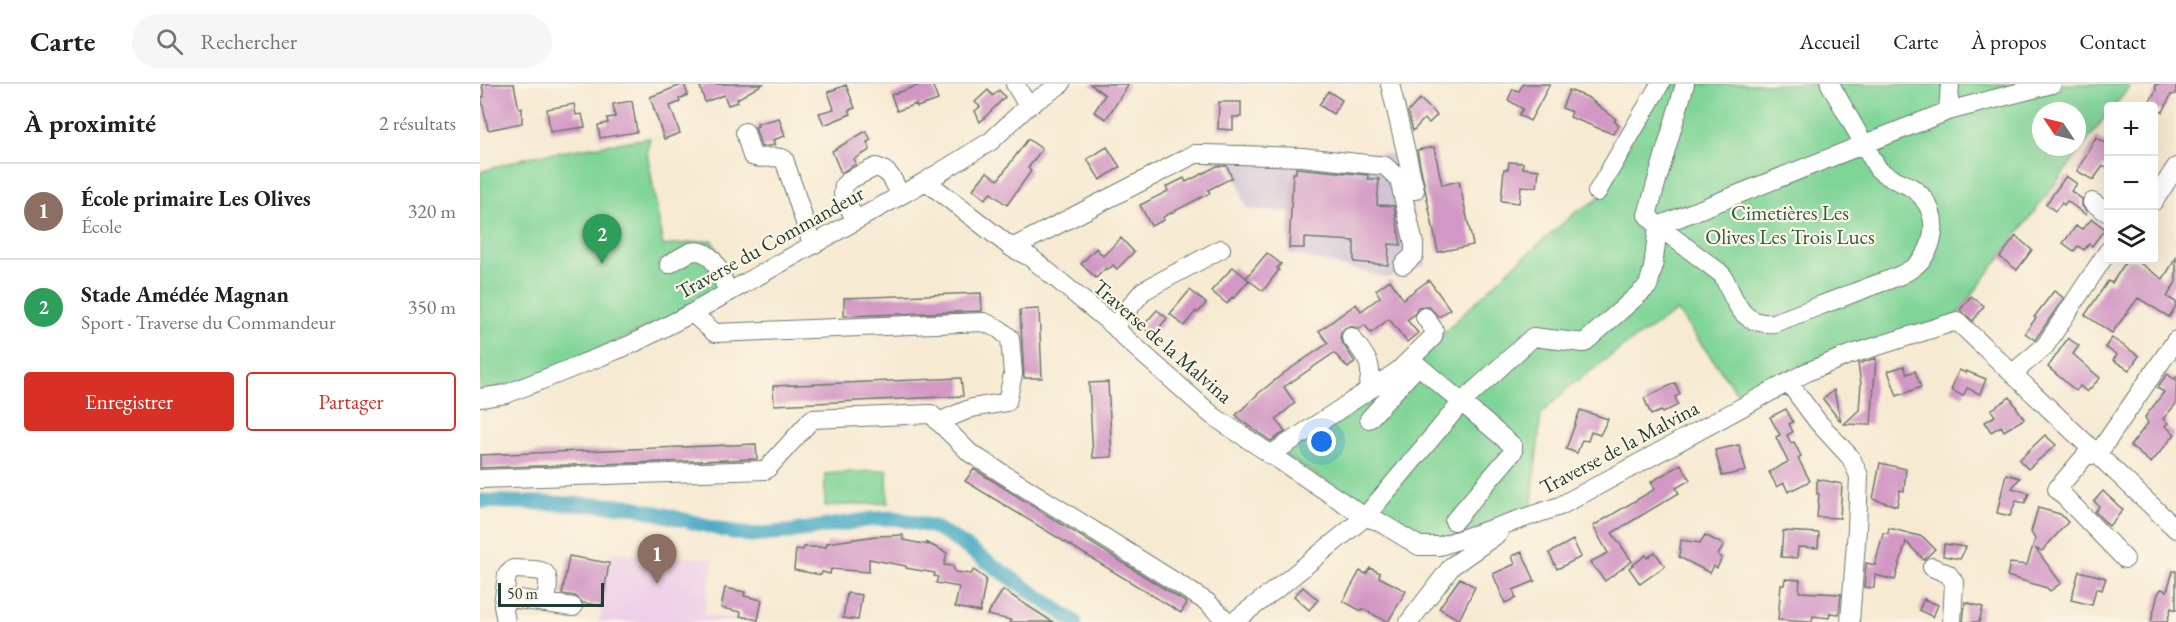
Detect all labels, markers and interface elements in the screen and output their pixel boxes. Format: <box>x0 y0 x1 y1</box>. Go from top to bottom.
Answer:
search box <box>132 14 552 68</box>
text: Carte <box>30 23 96 59</box>
icon: search <box>153 25 186 58</box>
text: Rechercher <box>201 27 297 56</box>
text: Accueil <box>1800 28 1860 55</box>
text: Carte <box>1893 28 1938 55</box>
text: À propos <box>1971 28 2046 55</box>
text: Contact <box>2079 28 2146 55</box>
north arrow <box>2032 102 2086 156</box>
map controls <box>2104 102 2158 264</box>
button: + <box>2104 102 2158 156</box>
text: À proximité <box>24 106 156 140</box>
text: 2 résultats <box>379 110 456 136</box>
button: − <box>2104 156 2158 210</box>
street label: Traverse du Commandeur <box>672 179 868 305</box>
text: École primaire Les Olives <box>81 184 311 213</box>
text: 1 <box>38 198 49 224</box>
text: 320 m <box>408 198 456 224</box>
park label: Cimetières Les Olives Les Trois Lucs <box>1705 199 1875 250</box>
button: layers <box>2104 210 2158 264</box>
text: École <box>81 213 122 239</box>
pin: 2 <box>582 214 622 264</box>
street label: Traverse de la Malvina <box>1088 273 1239 409</box>
text: Stade Amédée Magnan <box>81 280 289 309</box>
text: 2 <box>38 294 49 320</box>
text: 350 m <box>408 294 456 320</box>
text: Sport · Traverse du Commandeur <box>81 309 336 335</box>
button: Enregistrer <box>24 372 234 431</box>
button: Partager <box>246 372 456 431</box>
street label: Traverse de la Malvina <box>1535 393 1704 500</box>
your location <box>1307 427 1336 456</box>
pin: 1 <box>638 534 676 584</box>
scale bar <box>498 580 604 608</box>
text: 50 m <box>507 583 538 604</box>

